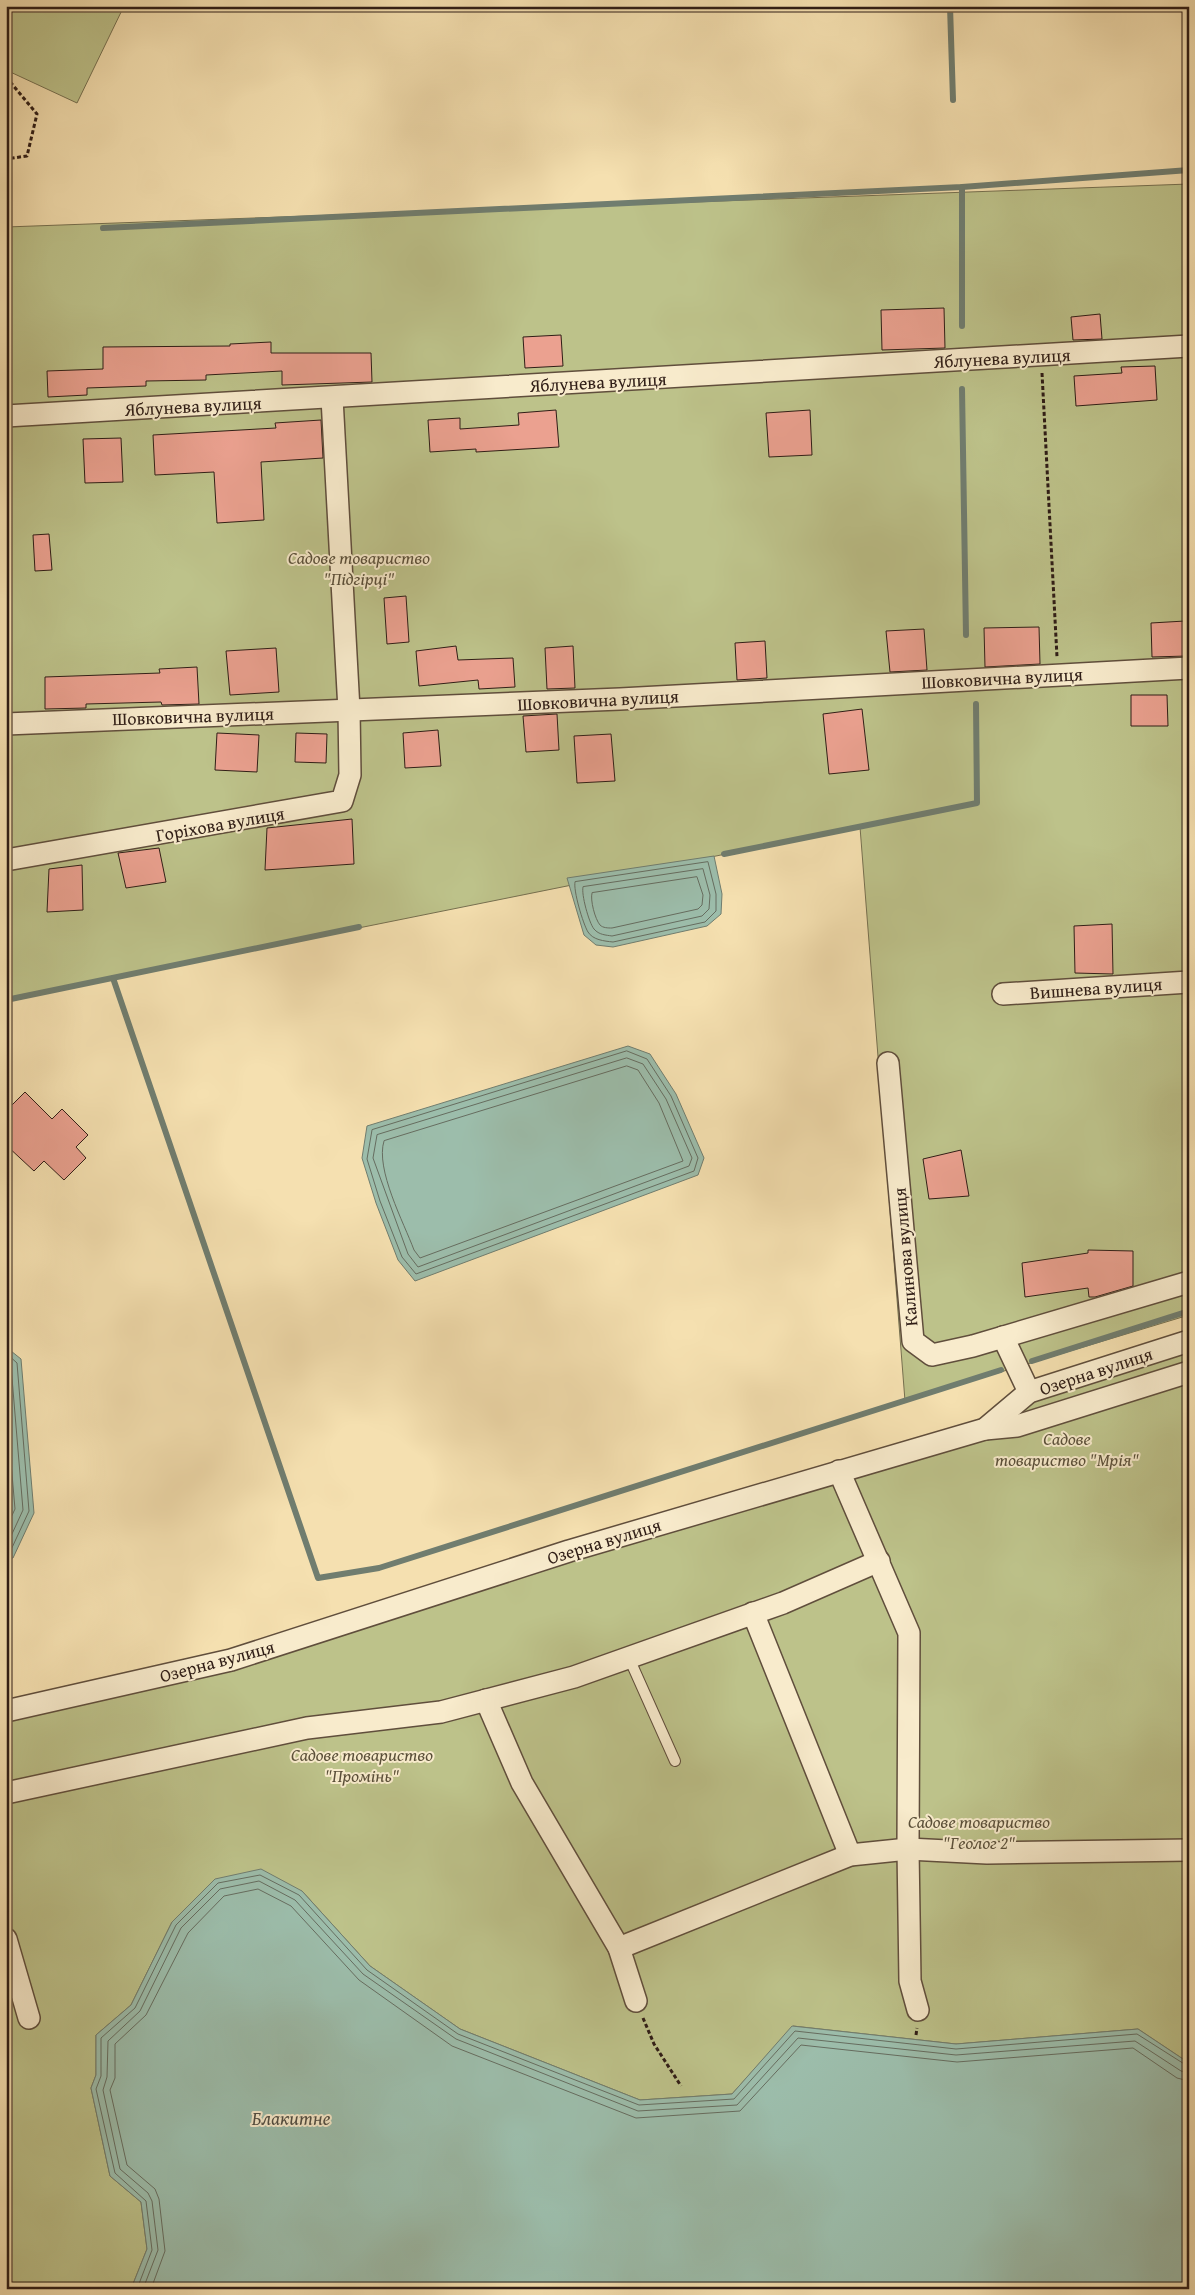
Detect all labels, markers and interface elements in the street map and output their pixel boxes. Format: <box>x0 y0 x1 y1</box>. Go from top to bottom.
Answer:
street label: Яблунева вулиця <box>932 341 1071 375</box>
street label: Яблунева вулиця <box>528 365 667 399</box>
street label: Яблунева вулиця <box>123 389 262 423</box>
park label: Садове товариство "Підгірці" <box>288 544 430 592</box>
street label: Шовковична вулиця <box>921 660 1083 696</box>
street label: Шовковична вулиця <box>517 682 679 718</box>
street label: Шовковична вулиця <box>112 700 274 732</box>
street label: Горіхова вулиця <box>154 799 286 849</box>
street label: Вишнева вулиця <box>1029 970 1163 1006</box>
street label: Калинова вулиця <box>885 1187 925 1327</box>
street label: Озерна вулиця <box>1036 1340 1156 1402</box>
park label: Садове товариство "Мрія" <box>995 1425 1139 1473</box>
street label: Озерна вулиця <box>544 1511 664 1571</box>
street label: Озерна вулиця <box>157 1633 277 1689</box>
park label: Садове товариство "Промінь" <box>291 1741 433 1789</box>
park label: Садове товариство "Геолог 2" <box>908 1808 1050 1856</box>
water label: Блакитне <box>252 2104 331 2132</box>

